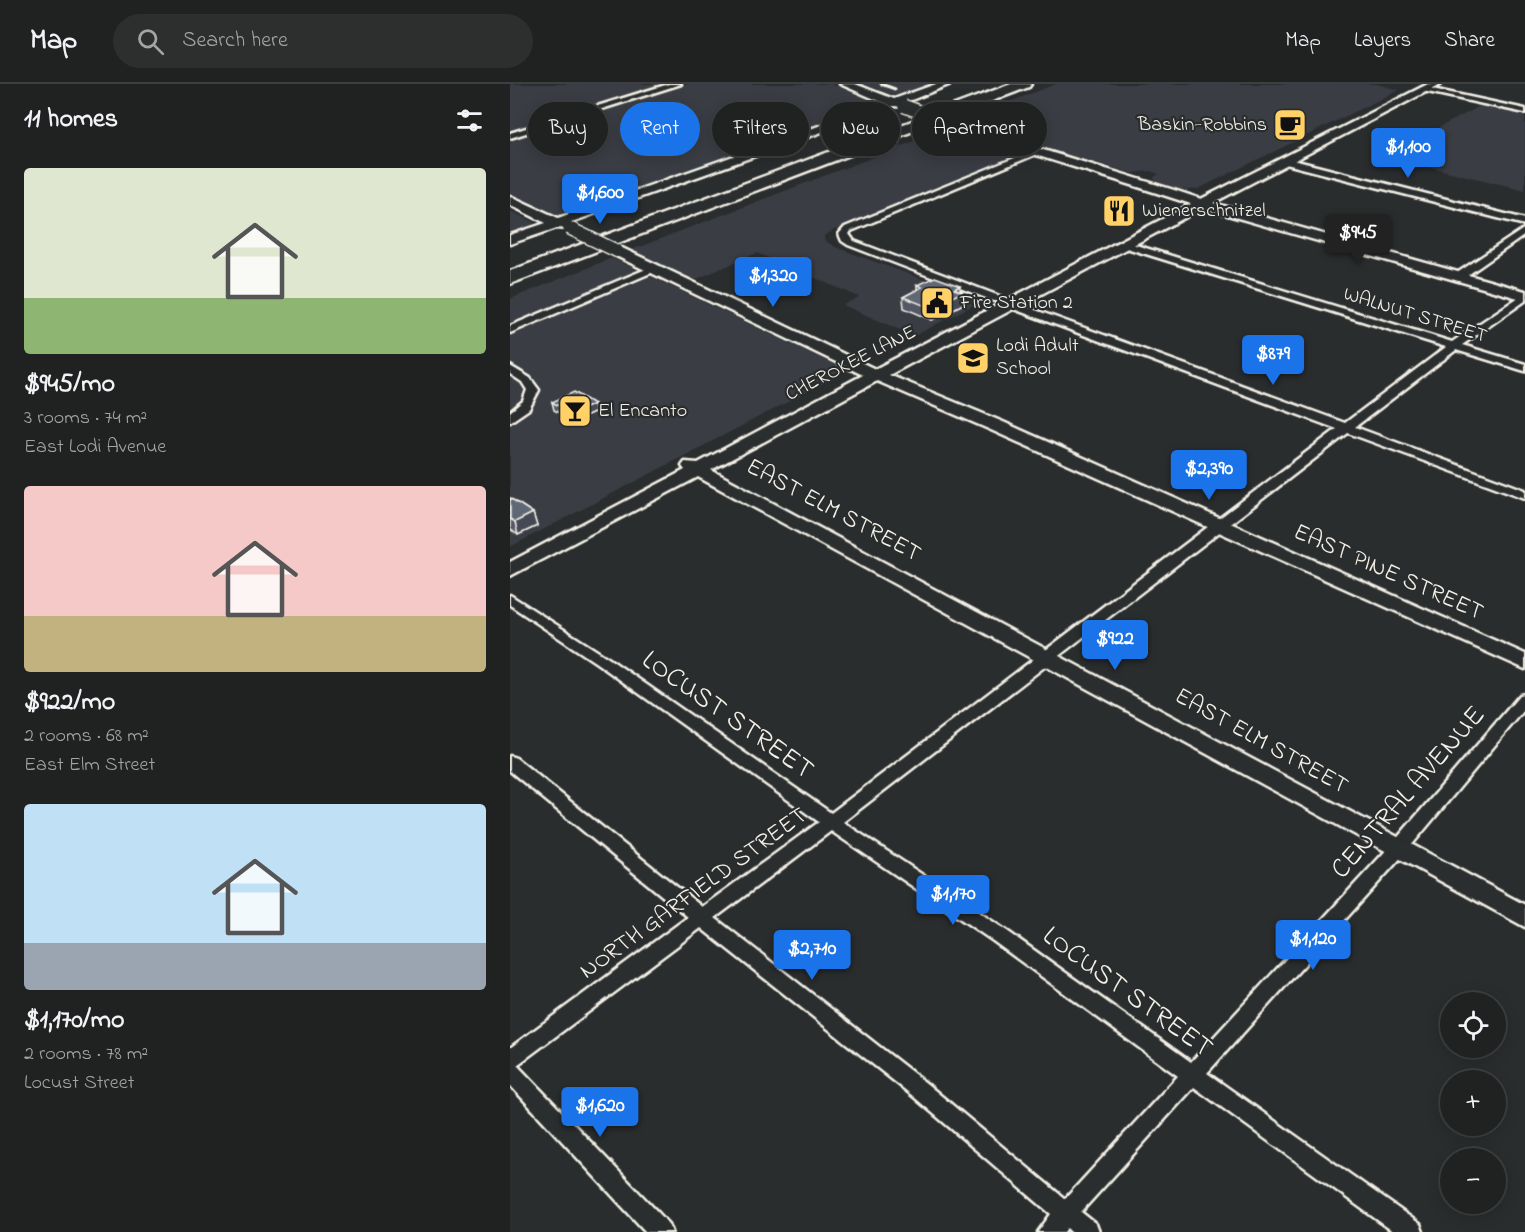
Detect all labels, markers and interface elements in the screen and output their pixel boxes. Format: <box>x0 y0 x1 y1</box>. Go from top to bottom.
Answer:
search box <box>113 14 533 68</box>
text: Map <box>30 21 77 62</box>
icon: search <box>134 25 167 58</box>
text: Search here <box>182 25 288 57</box>
text: Map <box>1285 26 1321 56</box>
text: Layers <box>1354 26 1411 56</box>
text: Share <box>1444 26 1495 56</box>
text: 11 homes <box>24 101 118 139</box>
chip: Buy <box>528 102 608 156</box>
chip: Rent <box>620 102 700 156</box>
chip: Filters <box>712 102 809 156</box>
chip: New <box>821 102 900 156</box>
chip: Apartment <box>912 102 1047 156</box>
icon: filters <box>453 104 486 137</box>
cafe icon: Baskin-Robbins <box>1272 107 1308 143</box>
place label: Baskin-Robbins <box>1137 111 1267 140</box>
pin: $1,100 <box>1359 128 1457 179</box>
text: $1,100 <box>1385 133 1431 162</box>
pin: $1,600 <box>551 174 649 225</box>
text: $1,600 <box>576 179 624 208</box>
restaurant icon: Wienerschnitzel <box>1101 193 1137 229</box>
place label: Wienerschnitzel <box>1142 197 1266 226</box>
icon: home <box>201 207 309 315</box>
pin: $945 <box>1322 214 1394 265</box>
text: $945 <box>1339 219 1377 248</box>
pin: $1,320 <box>724 257 822 308</box>
text: $1,320 <box>749 262 797 291</box>
street label: WALNUT STREET <box>1340 280 1490 352</box>
public building icon: Fire Station 2 <box>919 285 955 321</box>
place label: Fire Station 2 <box>959 289 1073 318</box>
street label: CHEROKEE LANE <box>781 319 921 409</box>
place label: Lodi Adult School <box>996 332 1079 384</box>
pin: $879 <box>1237 335 1309 386</box>
school or university icon: Lodi Adult School <box>955 340 991 376</box>
text: $879 <box>1256 340 1290 369</box>
text: $945/mo <box>24 366 115 404</box>
bar icon: El Encanto <box>557 393 593 429</box>
place label: El Encanto <box>598 397 687 426</box>
text: 3 rooms · 74 m² <box>24 404 147 433</box>
text: East Lodi Avenue <box>24 433 166 462</box>
street label: EAST ELM STREET <box>739 450 927 572</box>
pin: $2,390 <box>1160 450 1258 501</box>
text: $2,390 <box>1185 455 1233 484</box>
street label: EAST PINE STREET <box>1287 515 1489 631</box>
icon: home <box>201 525 309 633</box>
pin: $922 <box>1079 620 1151 671</box>
text: $922 <box>1096 625 1134 654</box>
street label: LOCUST STREET <box>632 641 822 791</box>
street label: EAST ELM STREET <box>1168 680 1354 804</box>
text: $922/mo <box>24 684 115 722</box>
street label: CENTRAL AVENUE <box>1322 697 1496 889</box>
text: 2 rooms · 68 m² <box>24 722 149 751</box>
text: East Elm Street <box>24 751 155 780</box>
street label: NORTH GARFIELD STREET <box>573 799 815 989</box>
icon: home <box>201 843 309 951</box>
pin: $1,170 <box>904 875 1002 926</box>
text: $1,170 <box>930 880 976 909</box>
street label: LOCUST STREET <box>1033 917 1221 1069</box>
pin: $1,120 <box>1264 920 1362 971</box>
text: $1,120 <box>1290 925 1336 954</box>
pin: $2,710 <box>763 930 861 981</box>
text: $2,710 <box>788 935 836 964</box>
map controls <box>1440 992 1506 1214</box>
button: locate <box>1440 992 1506 1058</box>
text: $1,170/mo <box>24 1002 124 1040</box>
text: 2 rooms · 78 m² <box>24 1040 148 1069</box>
text: Locust Street <box>24 1069 134 1098</box>
button: + <box>1440 1070 1506 1136</box>
pin: $1,620 <box>551 1087 649 1138</box>
text: $1,620 <box>575 1092 625 1121</box>
button: − <box>1440 1148 1506 1214</box>

